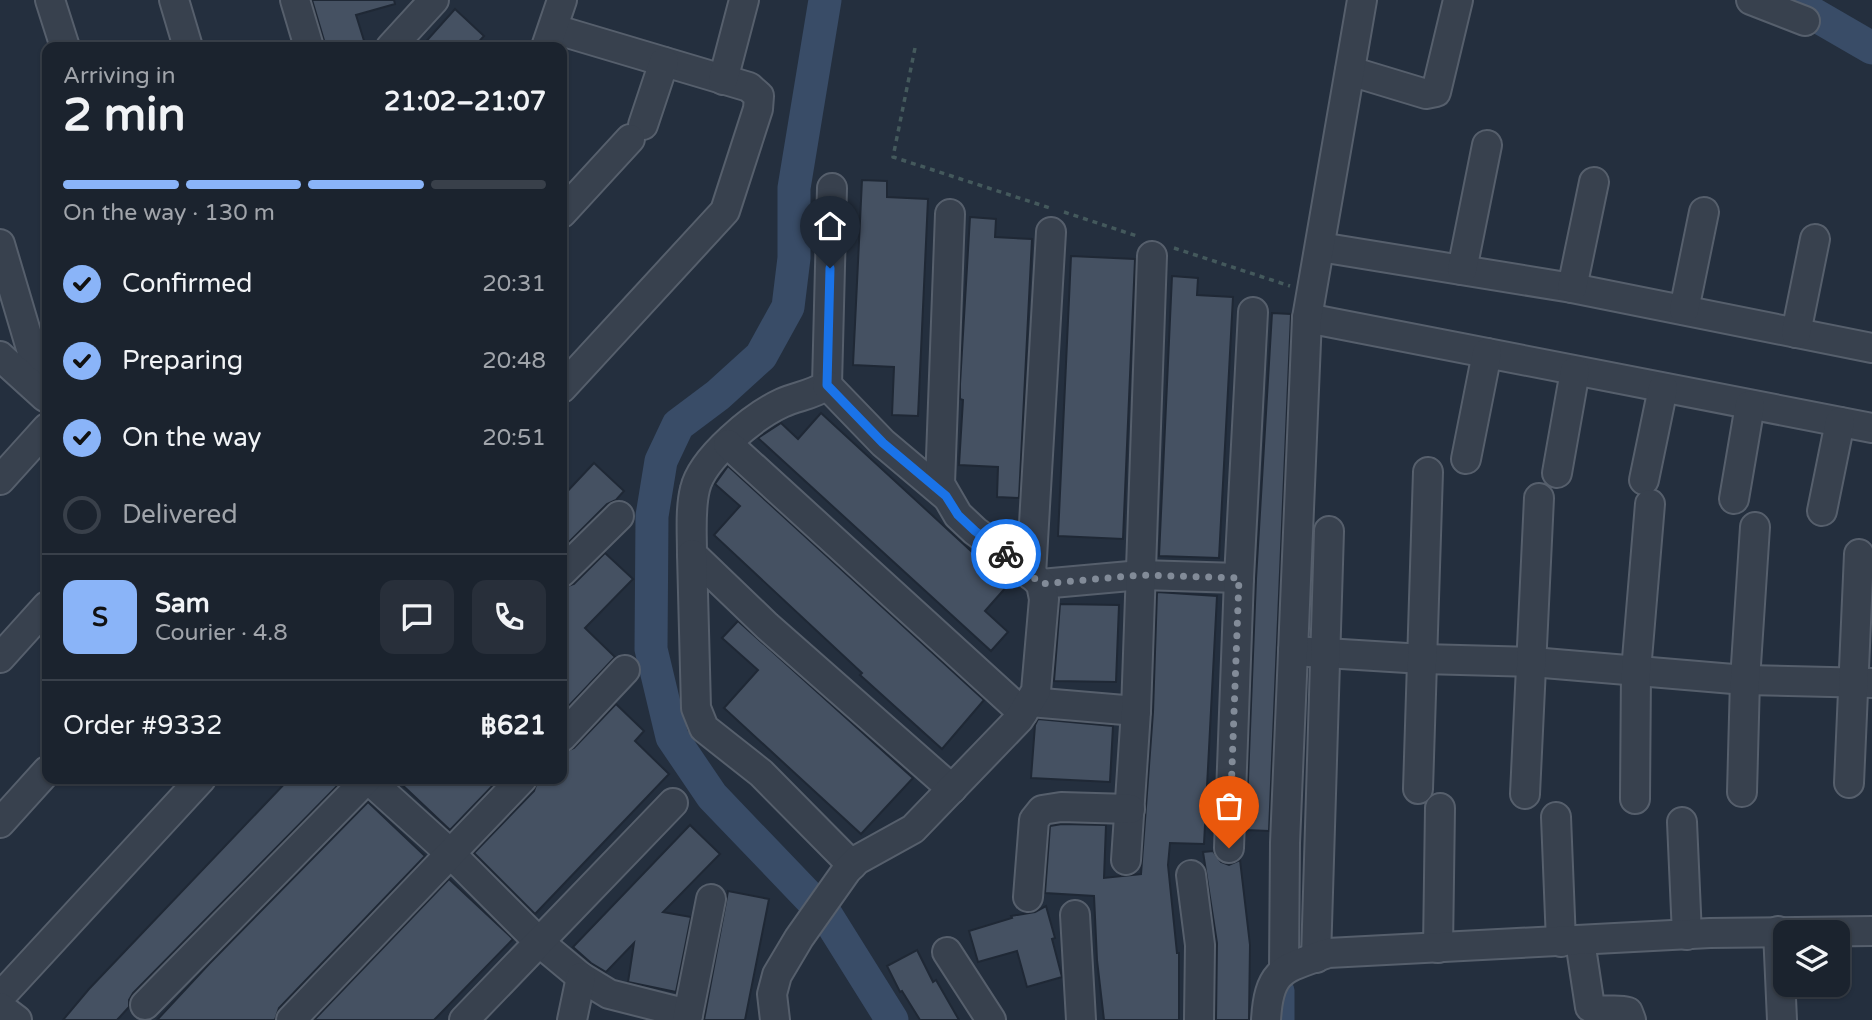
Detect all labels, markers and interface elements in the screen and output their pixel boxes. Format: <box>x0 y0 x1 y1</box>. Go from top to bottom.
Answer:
text: Arriving in <box>63 62 176 90</box>
text: 21:02–21:07 <box>384 86 546 117</box>
text: 2 min <box>63 88 186 143</box>
pin <box>800 196 860 268</box>
text: On the way · 130 m <box>63 199 275 227</box>
icon: home <box>811 207 849 245</box>
icon: check <box>63 265 101 303</box>
text: Confirmed <box>122 268 252 299</box>
text: 20:31 <box>482 270 546 298</box>
icon: check <box>63 342 101 380</box>
text: Preparing <box>122 345 243 376</box>
text: 20:48 <box>482 347 546 375</box>
icon: check <box>63 419 101 457</box>
text: On the way <box>122 422 262 453</box>
text: 20:51 <box>482 424 546 452</box>
text: Delivered <box>122 499 238 530</box>
courier <box>971 519 1041 589</box>
icon: bike <box>987 535 1025 573</box>
button: chat <box>380 580 454 654</box>
button: phone <box>472 580 546 654</box>
text: Sam <box>155 588 210 619</box>
text: S <box>92 602 108 633</box>
text: Courier · 4.8 <box>155 619 288 647</box>
text: Order #9332 <box>63 710 223 741</box>
text: ฿621 <box>480 710 546 741</box>
pin <box>1199 776 1259 848</box>
icon: bag <box>1210 787 1248 825</box>
map controls <box>1773 920 1850 997</box>
button: layers <box>1773 920 1850 997</box>

